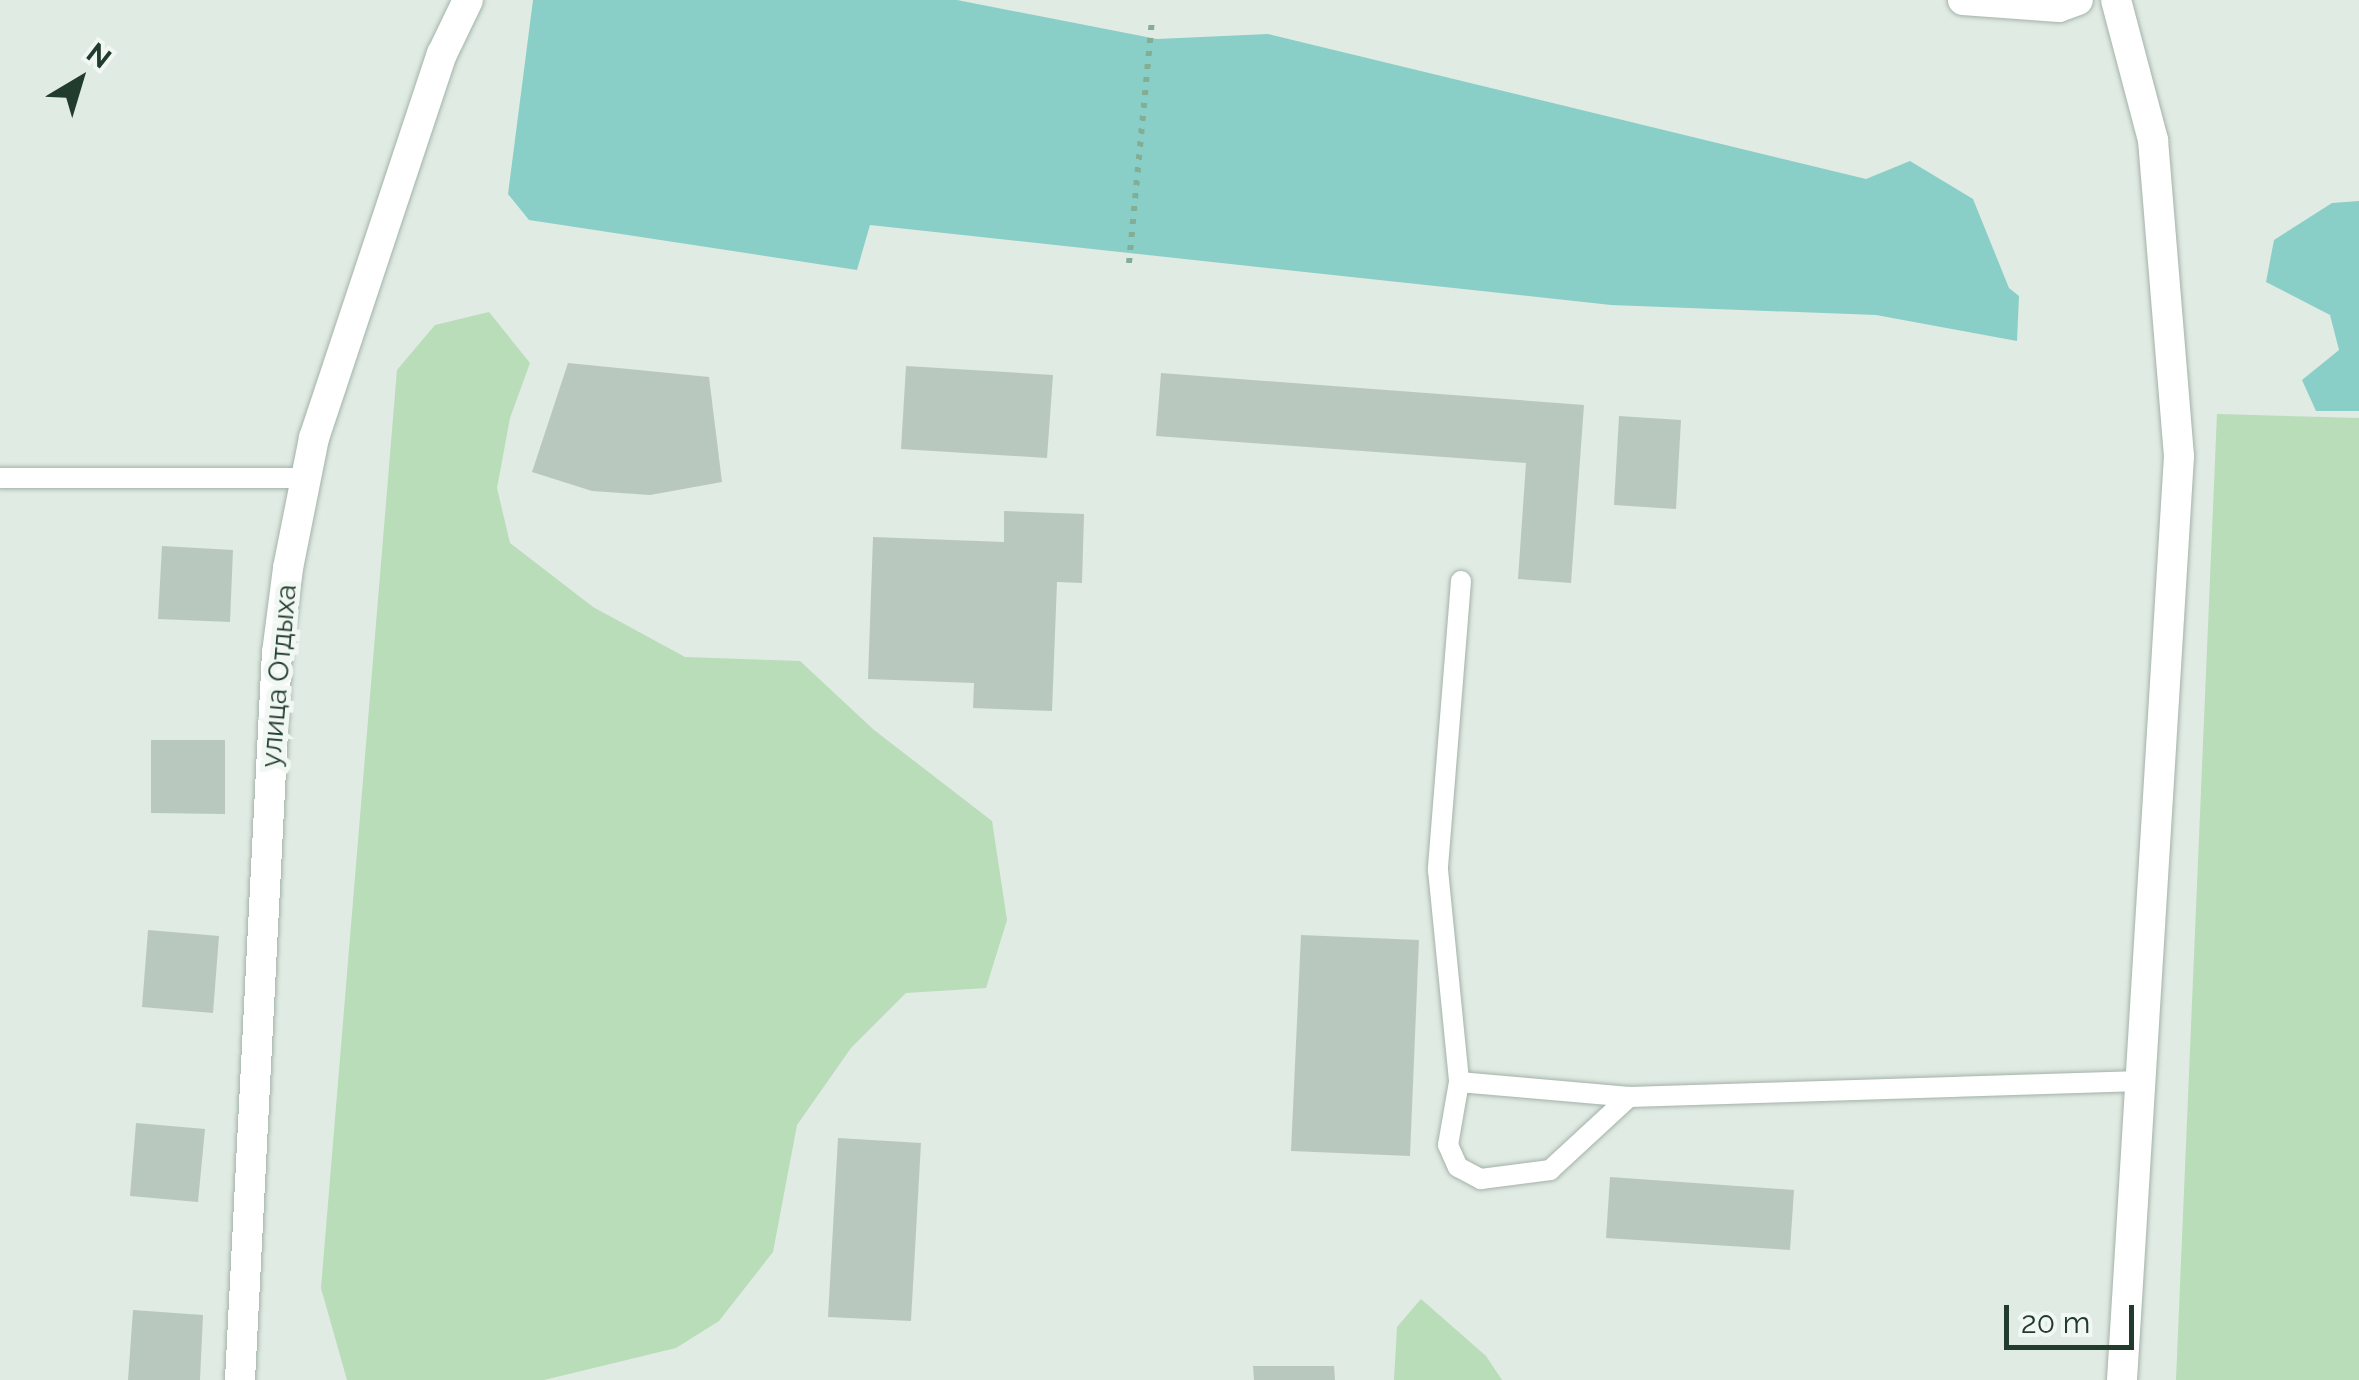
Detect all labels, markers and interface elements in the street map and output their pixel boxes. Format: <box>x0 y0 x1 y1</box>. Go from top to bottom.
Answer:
north arrow <box>30 30 130 130</box>
text: N <box>80 36 117 76</box>
street label: улица Отдыха <box>254 583 304 769</box>
scale bar <box>2009 1285 2139 1347</box>
text: 20 m <box>2021 1305 2090 1340</box>

